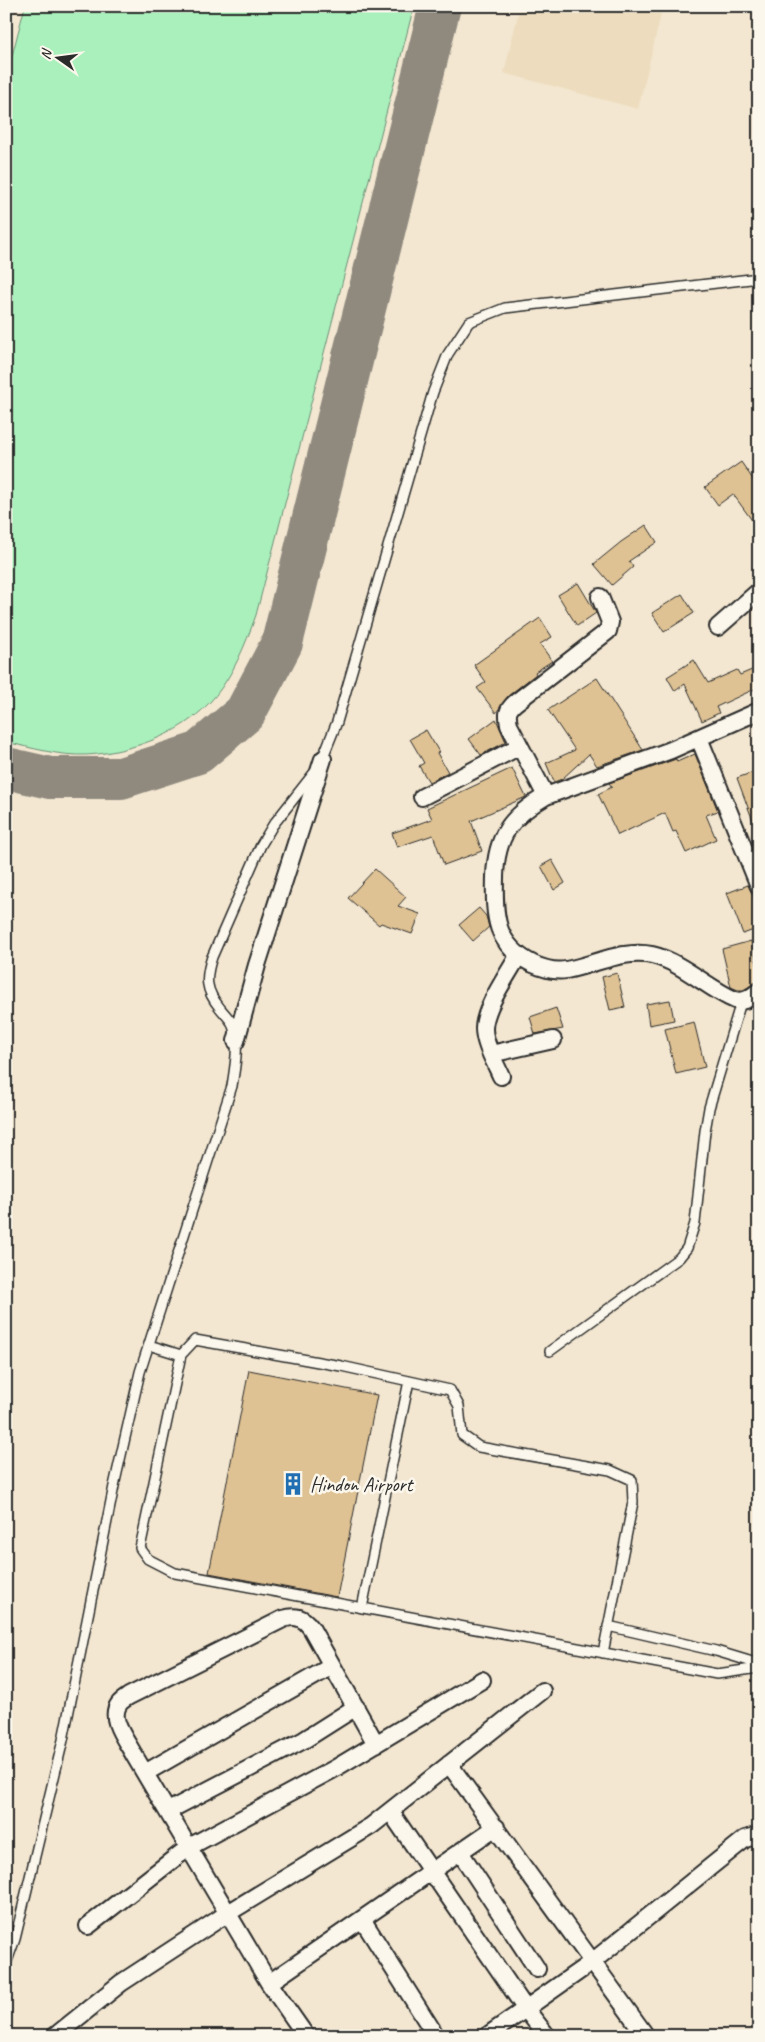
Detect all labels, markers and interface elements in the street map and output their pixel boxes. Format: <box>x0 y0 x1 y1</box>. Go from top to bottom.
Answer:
north arrow <box>32 32 82 82</box>
text: N <box>37 46 56 61</box>
building icon: Hindon Airport <box>280 1471 306 1497</box>
place label: Hindon Airport <box>310 1472 415 1497</box>

